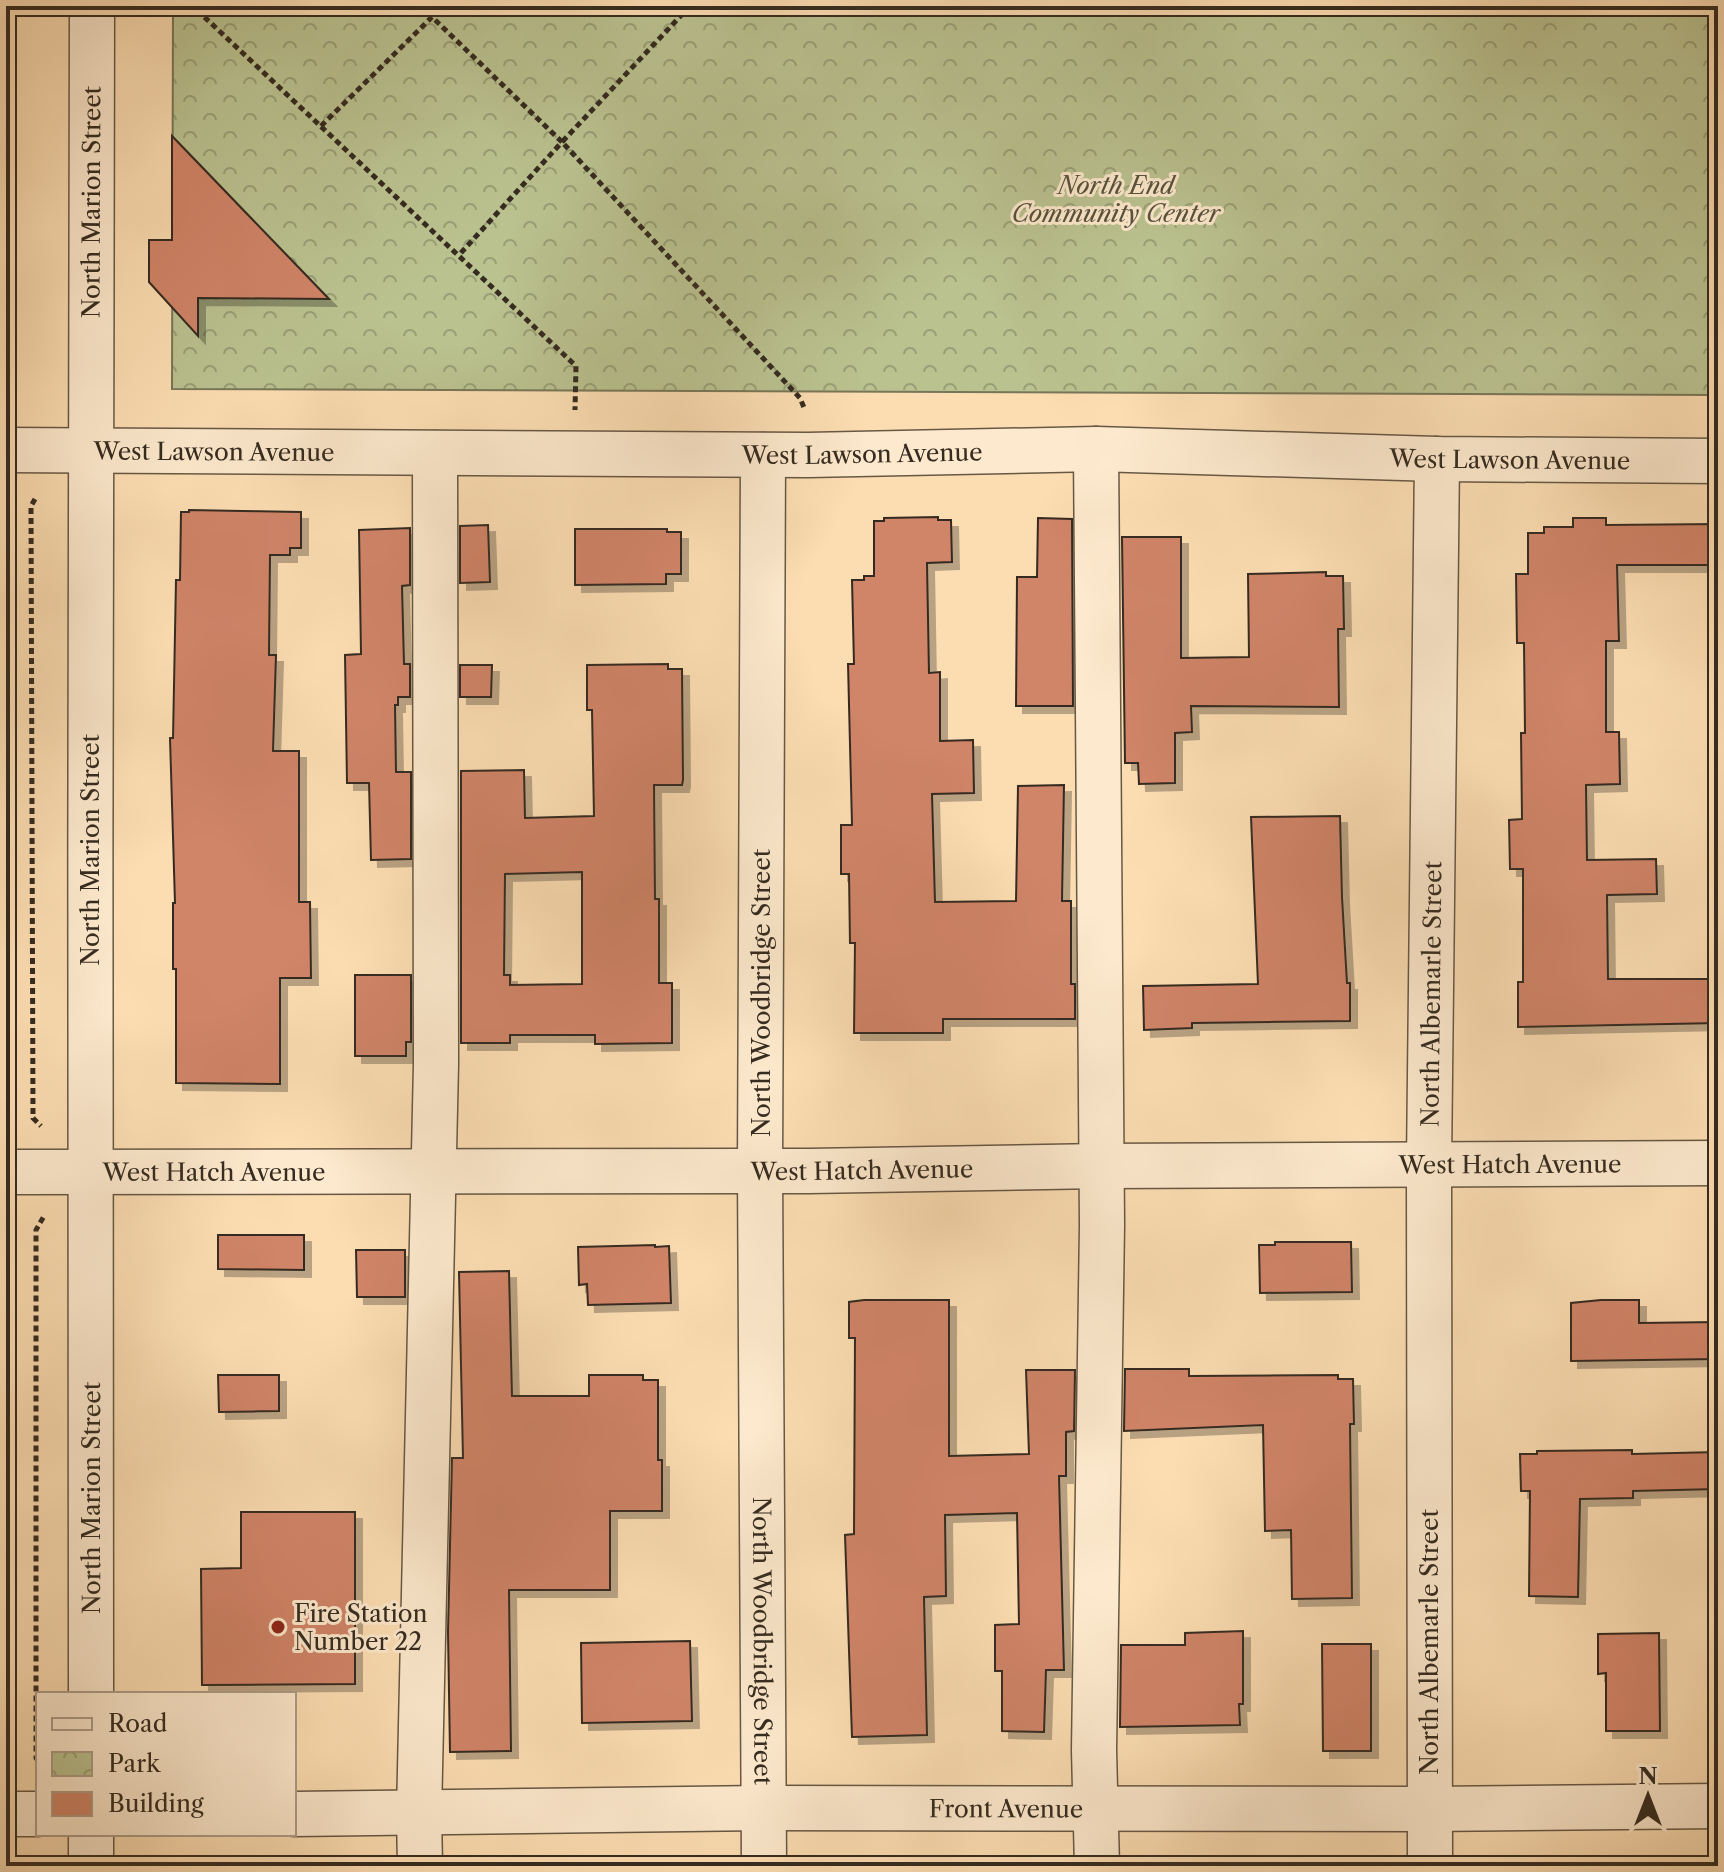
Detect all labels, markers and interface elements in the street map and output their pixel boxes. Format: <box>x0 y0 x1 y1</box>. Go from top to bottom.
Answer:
street label: North Marion Street <box>76 85 106 318</box>
park label: North End Community Center <box>1012 171 1222 228</box>
street label: West Lawson Avenue <box>92 436 335 467</box>
street label: West Lawson Avenue <box>740 437 983 470</box>
street label: West Lawson Avenue <box>1388 443 1630 475</box>
street label: North Marion Street <box>76 733 105 966</box>
street label: North Woodbridge Street <box>747 848 776 1137</box>
street label: North Albemarle Street <box>1415 860 1447 1127</box>
street label: West Hatch Avenue <box>1397 1149 1621 1179</box>
street label: West Hatch Avenue <box>750 1154 974 1186</box>
street label: West Hatch Avenue <box>102 1157 325 1186</box>
street label: North Marion Street <box>77 1381 106 1614</box>
street label: North Woodbridge Street <box>747 1497 778 1786</box>
street label: North Albemarle Street <box>1415 1509 1444 1775</box>
place label: Fire Station Number 22 <box>294 1599 428 1656</box>
marker: Fire Station Number 22 <box>269 1618 287 1636</box>
legend <box>36 1692 296 1836</box>
text: Road <box>108 1709 168 1738</box>
text: Park <box>108 1749 161 1778</box>
north arrow <box>1608 1756 1688 1836</box>
text: N <box>1638 1763 1658 1790</box>
text: Building <box>108 1789 204 1818</box>
street label: Front Avenue <box>929 1794 1083 1823</box>

